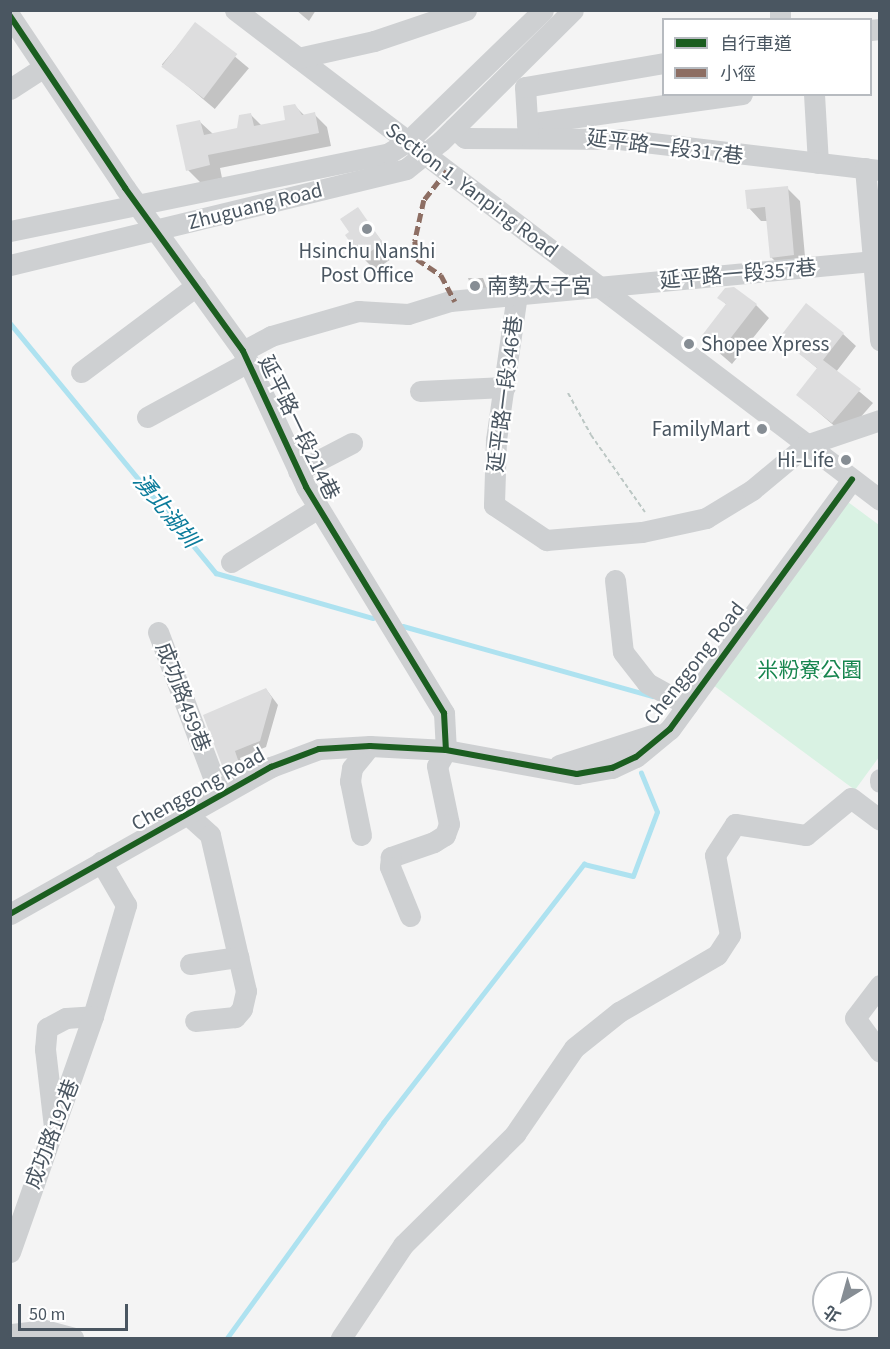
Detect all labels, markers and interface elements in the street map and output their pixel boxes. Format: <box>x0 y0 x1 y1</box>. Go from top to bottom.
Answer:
legend <box>662 18 872 96</box>
text: 自行車道 <box>720 32 792 57</box>
text: 小徑 <box>720 62 756 87</box>
street label: Section 1, Yanping Road <box>381 117 563 263</box>
street label: 延平路一段317巷 <box>585 125 745 169</box>
street label: Zhuguang Road <box>185 177 325 235</box>
marker: Hsinchu Nanshi Post Office <box>360 222 374 236</box>
place label: Hsinchu Nanshi Post Office <box>299 238 435 288</box>
street label: 延平路一段357巷 <box>659 255 817 293</box>
place label: 南勢太子宮 <box>487 273 592 299</box>
marker: 南勢太子宮 <box>468 279 482 293</box>
street label: 延平路一段346巷 <box>483 314 527 474</box>
place label: Shopee Xpress <box>701 331 829 357</box>
marker: Shopee Xpress <box>682 337 696 351</box>
street label: 延平路一段214巷 <box>253 352 345 504</box>
place label: FamilyMart <box>652 416 750 442</box>
marker: FamilyMart <box>755 422 769 436</box>
place label: Hi-Life <box>777 447 834 473</box>
marker: Hi-Life <box>839 453 853 467</box>
water label: 湧北湖圳 <box>127 468 203 554</box>
street label: Chenggong Road <box>638 597 750 729</box>
street label: 成功路459巷 <box>151 639 215 755</box>
park label: 米粉寮公園 <box>758 657 862 683</box>
street label: Chenggong Road <box>127 742 269 836</box>
street label: 成功路192巷 <box>20 1076 84 1192</box>
north arrow <box>812 1271 872 1331</box>
scale bar <box>21 1292 130 1330</box>
text: 北 <box>819 1300 845 1327</box>
text: 50 m <box>29 1302 65 1327</box>

